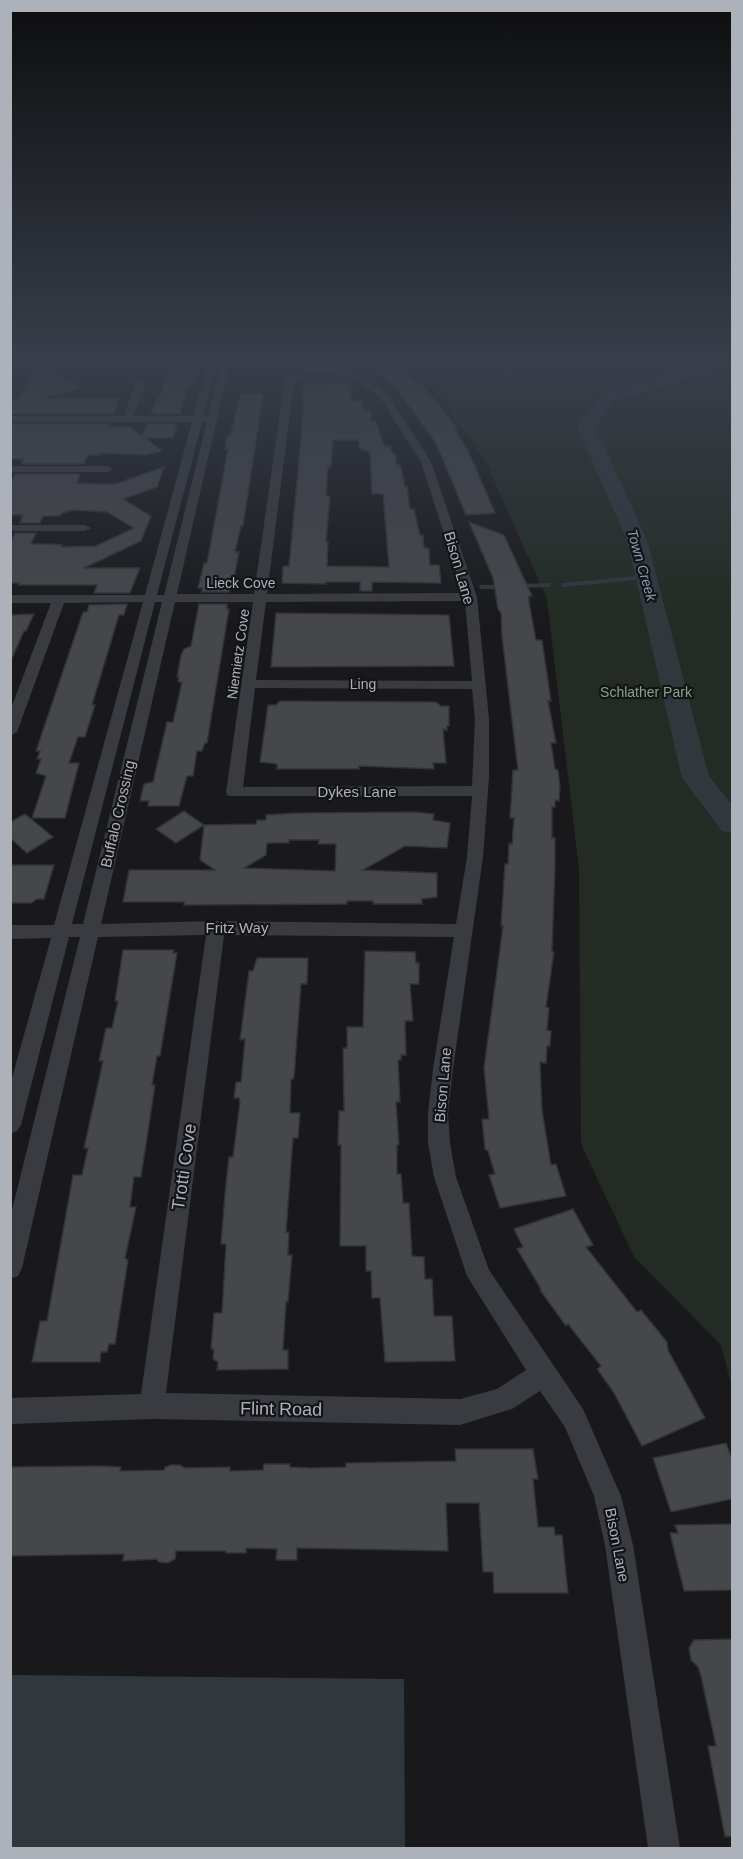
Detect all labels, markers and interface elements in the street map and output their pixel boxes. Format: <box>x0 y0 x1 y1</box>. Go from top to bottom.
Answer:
water label: Town Creek <box>624 527 660 604</box>
street label: Bison Lane <box>441 529 478 606</box>
street label: Lieck Cove <box>206 575 276 591</box>
street label: Niemietz Cove <box>224 608 252 700</box>
street label: Ling <box>350 676 376 692</box>
park label: Schlather Park <box>600 684 693 700</box>
street label: Buffalo Crossing <box>97 758 138 869</box>
street label: Dykes Lane <box>317 783 397 800</box>
street label: Fritz Way <box>206 919 269 936</box>
street label: Bison Lane <box>431 1047 454 1123</box>
street label: Trotti Cove <box>168 1122 200 1212</box>
street label: Flint Road <box>240 1398 322 1420</box>
street label: Bison Lane <box>602 1506 633 1583</box>

